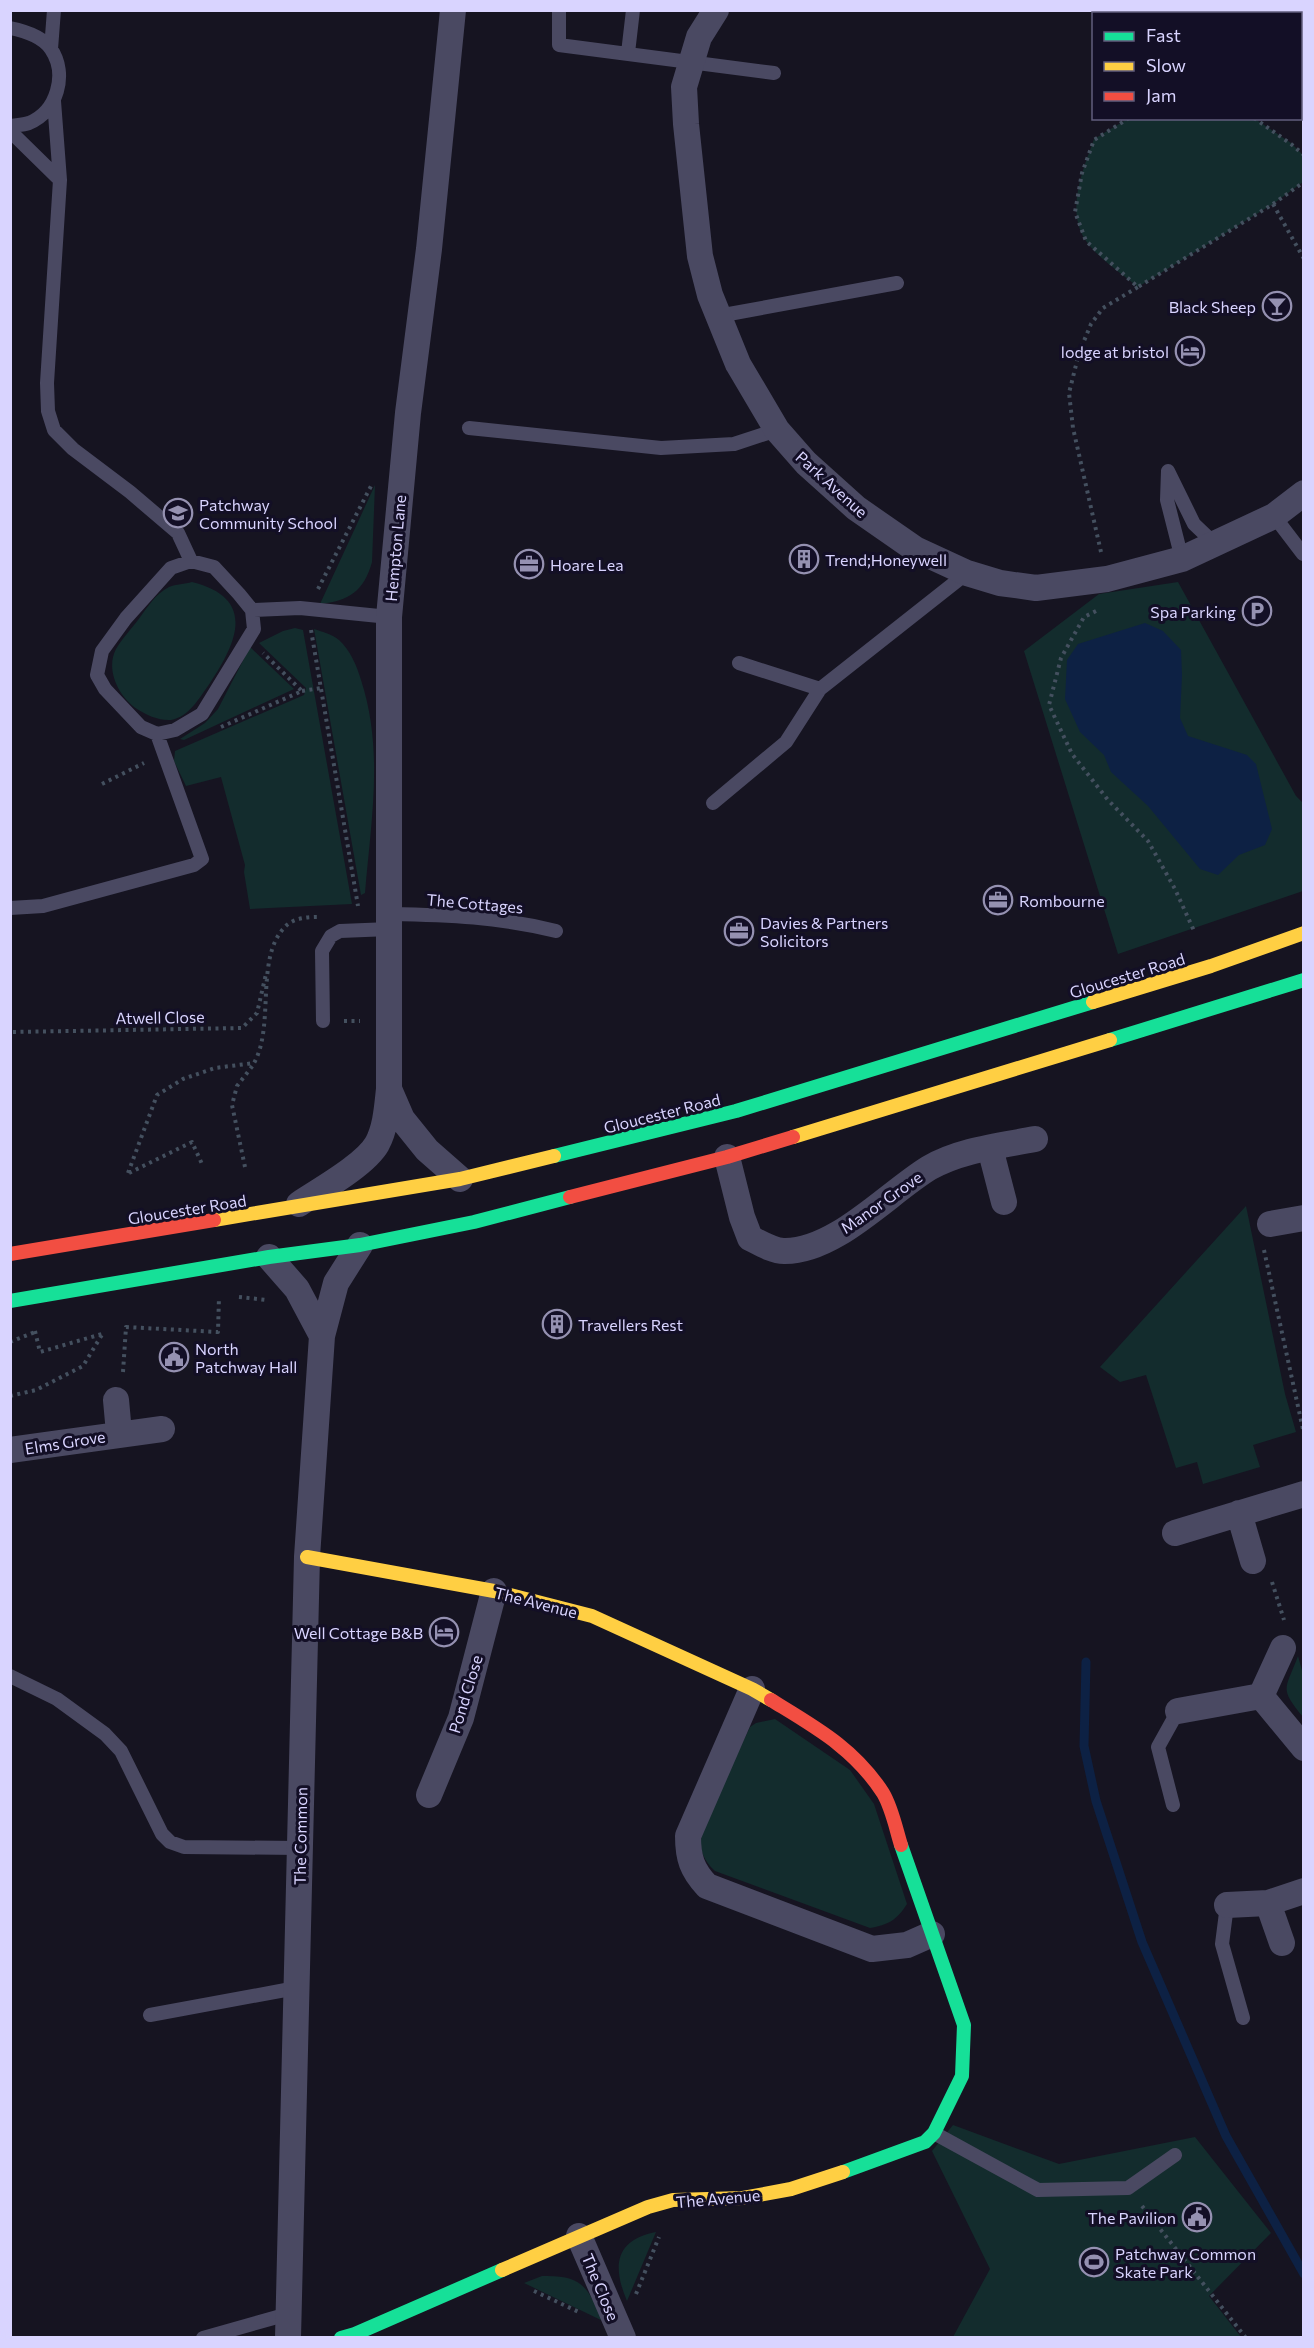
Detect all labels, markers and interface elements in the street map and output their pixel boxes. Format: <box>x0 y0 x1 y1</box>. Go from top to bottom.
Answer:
legend <box>1092 12 1302 120</box>
text: Fast <box>1146 24 1181 46</box>
text: Slow <box>1146 54 1186 76</box>
text: Jam <box>1146 84 1176 106</box>
bar icon: Black Sheep <box>1261 290 1293 322</box>
place label: Black Sheep <box>1169 297 1256 316</box>
hotel icon: lodge at bristol <box>1174 335 1206 367</box>
place label: lodge at bristol <box>1061 342 1169 361</box>
street label: Park Avenue <box>792 447 872 521</box>
street label: Hempton Lane <box>381 494 409 602</box>
place label: Patchway Community School <box>199 495 337 532</box>
school or university icon: Patchway Community School <box>162 497 194 529</box>
building icon: Trend;Honeywell <box>788 543 820 575</box>
office icon: Hoare Lea <box>513 548 545 580</box>
place label: Trend;Honeywell <box>825 550 947 569</box>
place label: Hoare Lea <box>550 555 624 574</box>
parking icon: Spa Parking <box>1241 595 1273 627</box>
place label: Spa Parking <box>1150 602 1236 621</box>
office icon: Rombourne <box>982 884 1014 916</box>
street label: The Cottages <box>426 889 524 917</box>
place label: Rombourne <box>1019 891 1105 910</box>
place label: Davies & Partners Solicitors <box>760 913 888 950</box>
office icon: Davies & Partners Solicitors <box>723 915 755 947</box>
street label: Gloucester Road <box>1067 948 1187 1002</box>
street label: Atwell Close <box>115 1007 205 1027</box>
street label: Gloucester Road <box>602 1089 722 1137</box>
street label: Manor Grove <box>837 1167 925 1237</box>
street label: Gloucester Road <box>126 1190 248 1228</box>
building icon: Travellers Rest <box>541 1308 573 1340</box>
place label: Travellers Rest <box>578 1315 684 1334</box>
place label: North Patchway Hall <box>195 1339 297 1376</box>
public building icon: North Patchway Hall <box>158 1341 190 1373</box>
street label: Elms Grove <box>23 1426 107 1458</box>
street label: The Avenue <box>493 1583 579 1621</box>
hotel icon: Well Cottage B&B <box>428 1616 460 1648</box>
place label: Well Cottage B&B <box>294 1623 423 1642</box>
street label: Pond Close <box>444 1653 486 1735</box>
street label: The Common <box>290 1787 310 1885</box>
street label: The Avenue <box>675 2185 761 2211</box>
public building icon: The Pavilion <box>1181 2201 1213 2233</box>
place label: The Pavilion <box>1088 2208 1176 2227</box>
place label: Patchway Common Skate Park <box>1115 2244 1256 2281</box>
sports icon: Patchway Common Skate Park <box>1078 2246 1110 2278</box>
street label: The Close <box>578 2251 624 2323</box>

